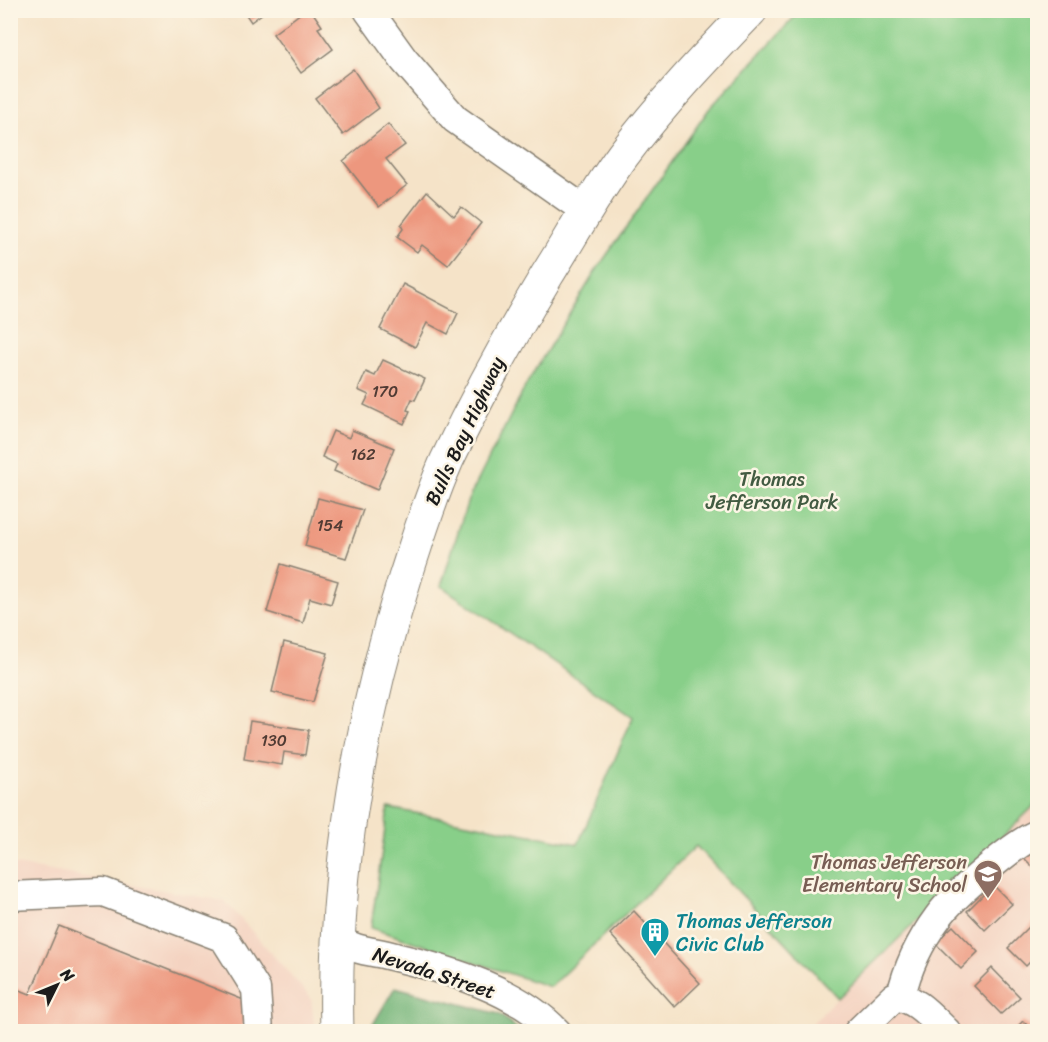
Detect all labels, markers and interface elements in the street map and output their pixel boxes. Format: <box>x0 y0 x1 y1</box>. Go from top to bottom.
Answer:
street label: Bulls Bay Highway <box>415 350 515 511</box>
house number: 170 <box>372 377 398 406</box>
house number: 162 <box>350 440 376 469</box>
park label: Thomas Jefferson Park <box>705 462 838 520</box>
house number: 154 <box>317 511 343 540</box>
house number: 130 <box>261 726 287 755</box>
place label: Thomas Jefferson Elementary School <box>802 845 967 903</box>
school or university icon: Thomas Jefferson Elementary School <box>972 858 1004 900</box>
place label: Thomas Jefferson Civic Club <box>676 904 832 962</box>
building icon: Thomas Jefferson Civic Club <box>639 916 671 958</box>
street label: Nevada Street <box>368 937 500 1009</box>
north arrow <box>27 955 87 1015</box>
text: N <box>53 960 83 990</box>

